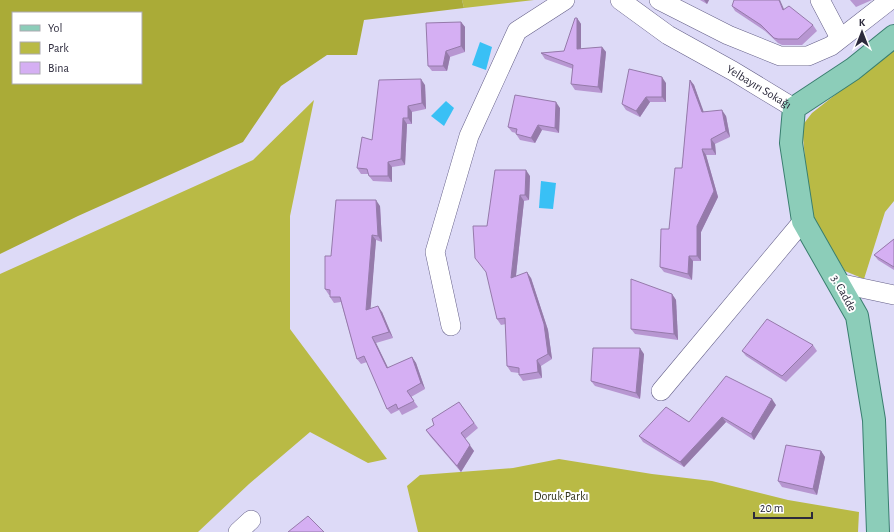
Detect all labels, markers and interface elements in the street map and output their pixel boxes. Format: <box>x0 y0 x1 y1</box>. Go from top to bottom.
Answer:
legend <box>12 12 142 84</box>
north arrow <box>842 12 882 52</box>
text: K <box>859 17 866 28</box>
text: Yol <box>48 22 62 34</box>
text: Park <box>48 42 69 54</box>
text: Bina <box>48 62 70 74</box>
street label: Yelbayırı Sokağı <box>725 63 793 111</box>
street label: 3. Cadde <box>829 273 859 313</box>
park label: Doruk Parkı <box>534 490 588 502</box>
scale bar <box>754 494 812 520</box>
text: 20 m <box>760 502 783 514</box>

